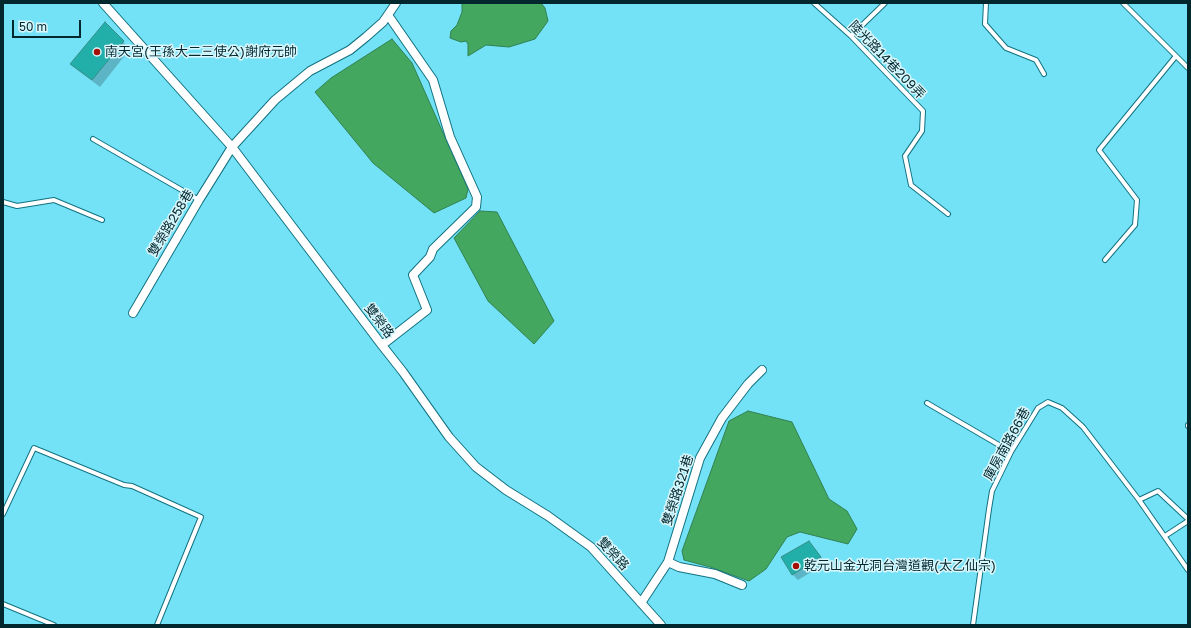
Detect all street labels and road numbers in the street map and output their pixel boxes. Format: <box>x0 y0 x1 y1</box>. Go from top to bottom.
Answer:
street label: 陸光路14巷209弄 <box>846 18 928 102</box>
street label: 雙榮路258巷 <box>145 187 197 259</box>
street label: 雙榮路 <box>361 301 397 341</box>
street label: 庫房南路66巷 <box>981 405 1033 483</box>
street label: 雙榮路321巷 <box>659 453 697 527</box>
street label: 雙榮路 <box>594 534 632 574</box>

